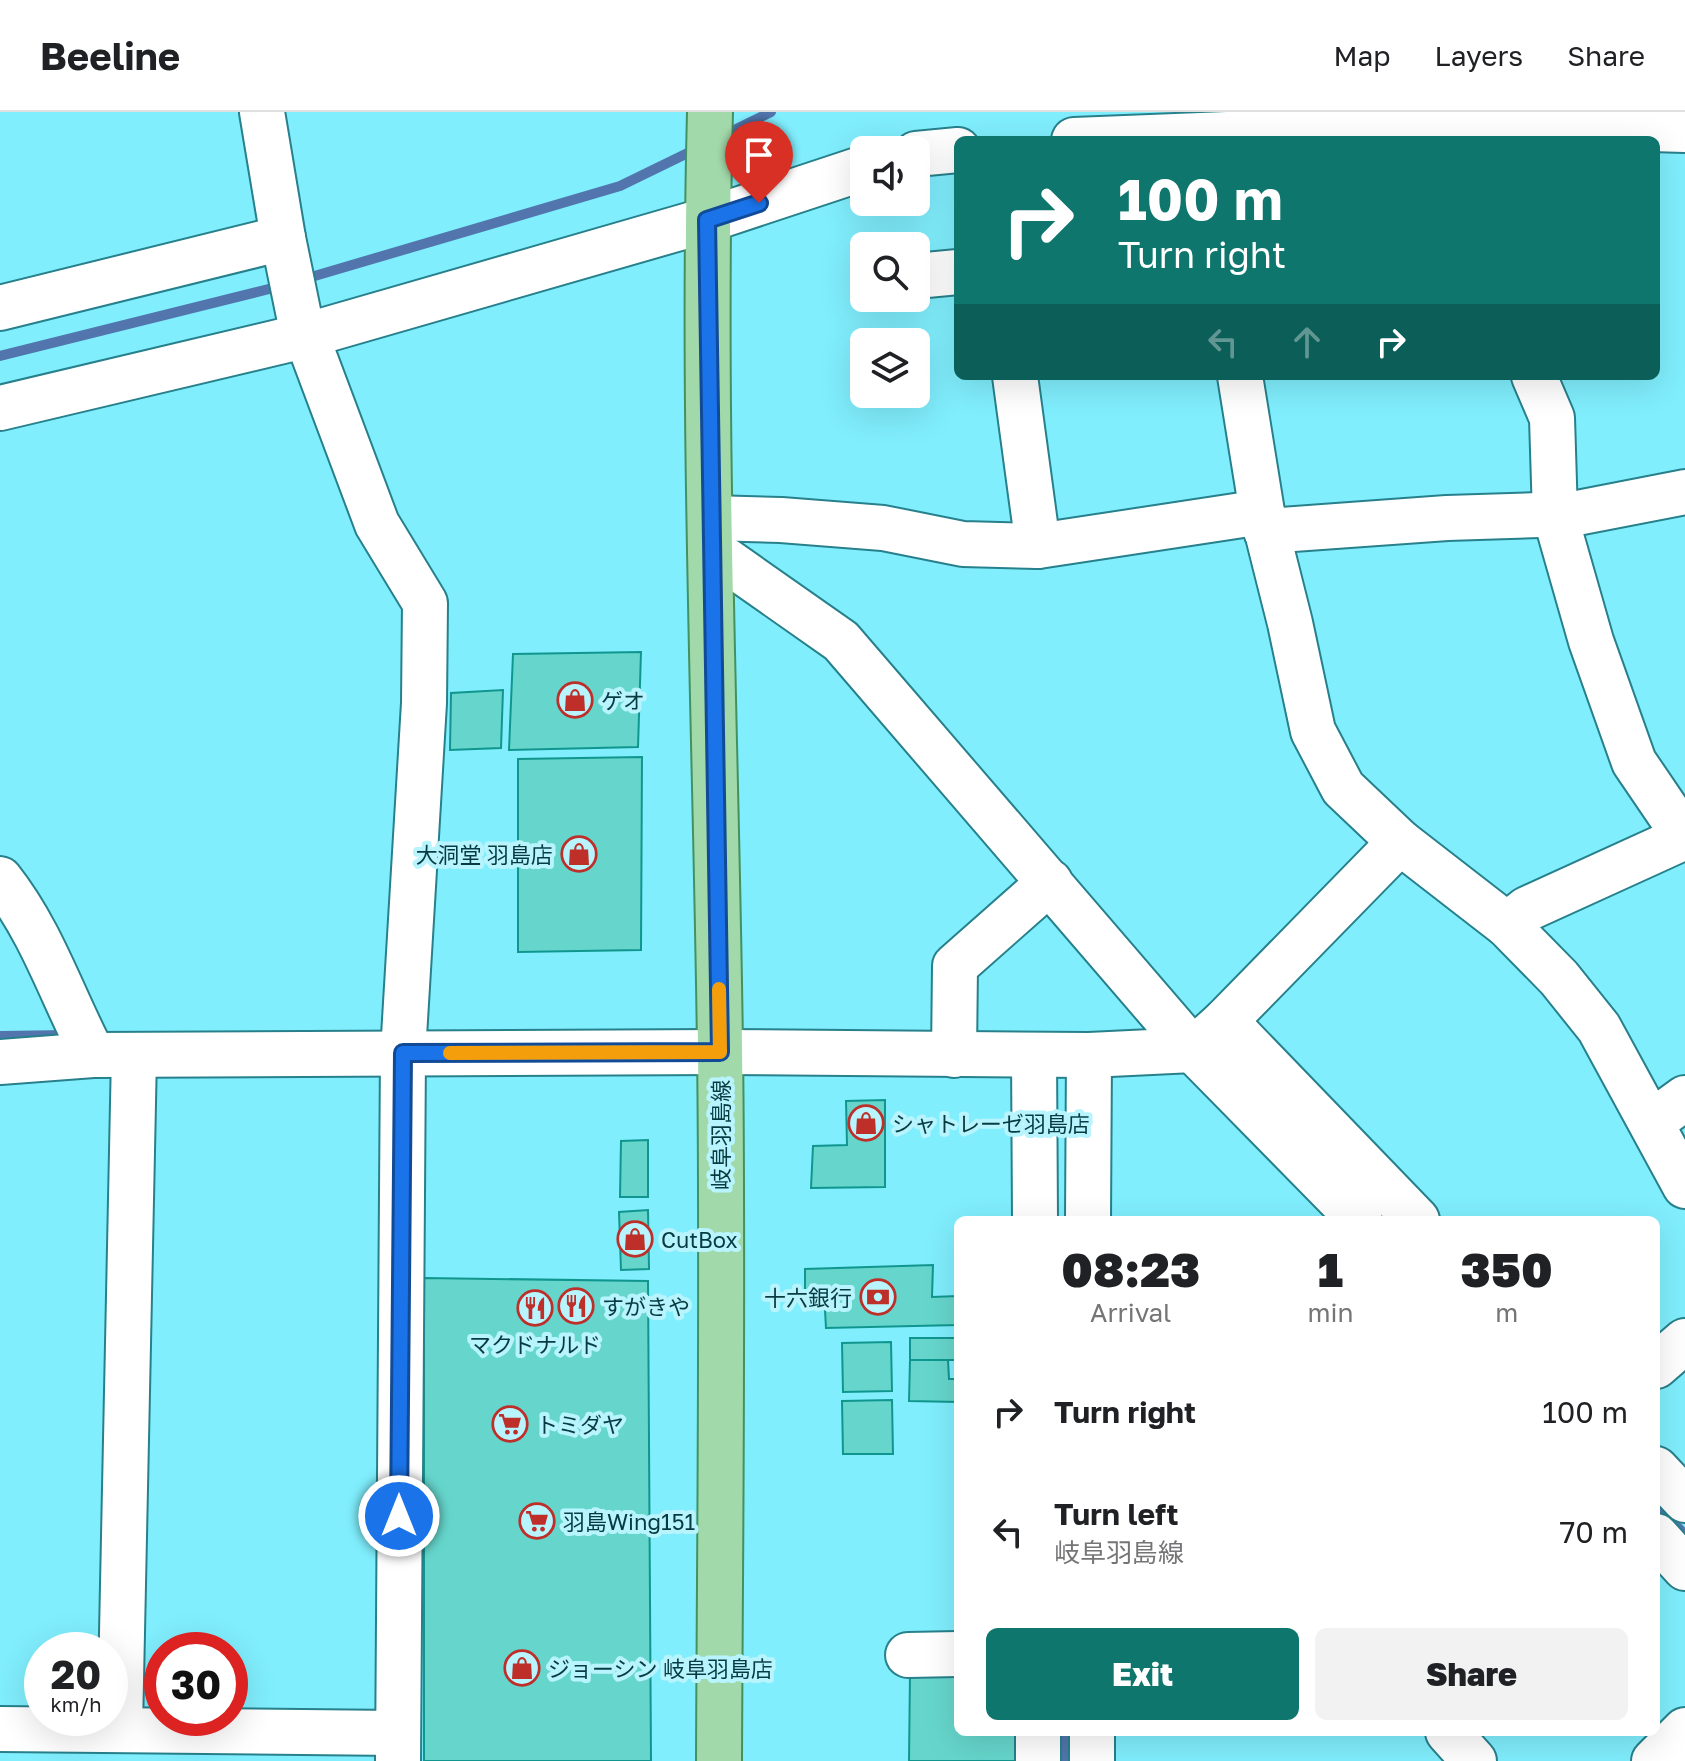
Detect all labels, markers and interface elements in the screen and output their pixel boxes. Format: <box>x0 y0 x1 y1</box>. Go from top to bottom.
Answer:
text: Beeline <box>40 33 180 78</box>
text: Map <box>1333 39 1391 72</box>
text: Layers <box>1435 39 1523 72</box>
text: Share <box>1567 39 1645 72</box>
pin <box>725 121 793 203</box>
icon: arrive <box>737 133 781 177</box>
map controls <box>850 136 930 408</box>
button: sound <box>850 136 930 216</box>
text: 100 m <box>1118 165 1283 232</box>
icon: right <box>986 168 1090 272</box>
button: search <box>850 232 930 312</box>
text: Turn right <box>1118 233 1286 276</box>
icon: left <box>1201 320 1245 364</box>
icon: ahead <box>1285 320 1329 364</box>
icon: right <box>1369 320 1413 364</box>
button: layers <box>850 328 930 408</box>
shop icon: ゲオ <box>556 681 594 719</box>
place label: ゲオ <box>601 687 645 714</box>
shop icon: 大洞堂 羽島店 <box>560 835 598 873</box>
place label: 大洞堂 羽島店 <box>415 841 553 868</box>
street label: 岐阜羽島線 <box>707 1080 734 1190</box>
shop icon: シャトレーゼ羽島店 <box>847 1104 885 1142</box>
place label: シャトレーゼ羽島店 <box>892 1110 1090 1137</box>
shop icon: CutBox <box>616 1220 654 1258</box>
place label: CutBox <box>661 1226 738 1253</box>
text: 08:23 <box>1061 1240 1200 1298</box>
text: 1 <box>1318 1240 1343 1298</box>
text: 350 <box>1461 1240 1553 1298</box>
bank icon: 十六銀行 <box>859 1278 897 1316</box>
place label: 十六銀行 <box>764 1284 852 1311</box>
restaurant icon: すがきや <box>557 1287 595 1325</box>
restaurant icon: マクドナルド <box>516 1289 554 1327</box>
place label: すがきや <box>602 1293 690 1320</box>
text: Arrival <box>1090 1297 1171 1328</box>
text: min <box>1307 1297 1353 1328</box>
text: m <box>1495 1297 1518 1328</box>
place label: マクドナルド <box>469 1331 601 1358</box>
icon: right <box>986 1390 1030 1434</box>
text: Turn right <box>1054 1394 1196 1430</box>
text: 100 m <box>1542 1394 1628 1430</box>
supermarket icon: トミダヤ <box>491 1405 529 1443</box>
place label: トミダヤ <box>536 1411 624 1438</box>
position arrow <box>357 1474 441 1558</box>
text: Turn left <box>1054 1496 1179 1532</box>
supermarket icon: 羽島Wing151 <box>518 1502 556 1540</box>
place label: 羽島Wing151 <box>563 1508 696 1535</box>
icon: left <box>986 1510 1030 1554</box>
text: 70 m <box>1559 1514 1628 1550</box>
text: 岐阜羽島線 <box>1054 1537 1184 1568</box>
button: Exit <box>986 1628 1299 1720</box>
button: Share <box>1315 1628 1628 1720</box>
speed limit sign: 30 <box>144 1632 248 1736</box>
shop icon: ジョーシン 岐阜羽島店 <box>503 1649 541 1687</box>
text: 20 <box>51 1650 101 1698</box>
place label: ジョーシン 岐阜羽島店 <box>548 1655 773 1682</box>
text: km/h <box>51 1692 101 1716</box>

